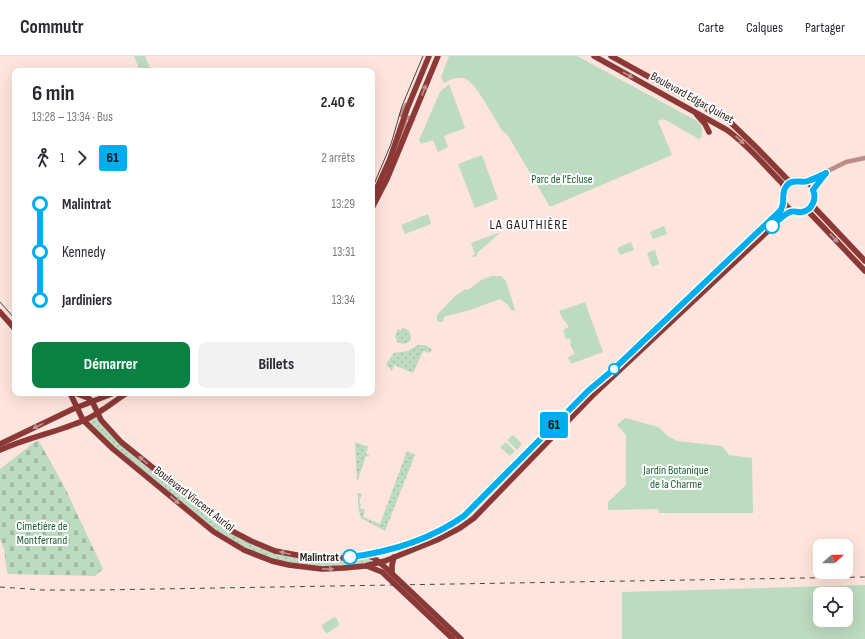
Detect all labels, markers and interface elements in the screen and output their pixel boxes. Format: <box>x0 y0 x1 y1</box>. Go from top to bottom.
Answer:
text: Commutr <box>20 16 84 39</box>
text: Carte <box>698 19 724 36</box>
text: Calques <box>746 19 783 36</box>
text: Partager <box>805 19 845 36</box>
street label: Boulevard Edgar Quinet <box>648 69 737 127</box>
one-way arrow <box>622 71 634 78</box>
text: 6 min <box>32 80 75 107</box>
one-way arrow <box>422 83 428 95</box>
text: 2.40 € <box>321 93 355 112</box>
text: 13:28 – 13:34 · Bus <box>32 109 113 125</box>
one-way arrow <box>735 135 745 145</box>
icon: walk <box>32 147 54 169</box>
icon: forward <box>71 147 93 169</box>
text: 61 <box>107 149 119 166</box>
text: 1 <box>60 150 65 166</box>
text: 2 arrêts <box>322 150 355 166</box>
park label: Parc de l'Ecluse <box>531 172 593 187</box>
text: Malintrat <box>62 195 111 214</box>
text: 13:29 <box>331 196 355 212</box>
district label: LA GAUTHIÈRE <box>489 216 569 233</box>
unlabelled marker <box>764 218 780 234</box>
one-way arrow <box>829 233 839 243</box>
text: Kennedy <box>62 243 105 262</box>
text: 13:31 <box>333 244 355 260</box>
text: Jardiniers <box>62 291 112 310</box>
text: 13:34 <box>332 292 355 308</box>
button: Démarrer <box>32 342 190 388</box>
button: Billets <box>198 342 355 388</box>
unlabelled marker <box>608 363 620 375</box>
line badge: 61 <box>536 412 572 438</box>
text: 61 <box>548 416 560 433</box>
one-way arrow <box>32 423 44 429</box>
one-way arrow <box>137 456 148 465</box>
street label: Boulevard Vincent Auriol <box>151 463 237 535</box>
park label: Jardin Botanique de la Charme <box>642 463 709 492</box>
one-way arrow <box>170 495 181 504</box>
park label: Cimetière de Montferrand <box>16 519 68 548</box>
north arrow <box>813 539 853 579</box>
map controls <box>813 539 853 627</box>
marker: Malintrat <box>342 549 358 565</box>
one-way arrow <box>279 550 292 556</box>
place label: Malintrat <box>300 550 339 565</box>
one-way arrow <box>322 566 335 572</box>
button: locate <box>813 587 853 627</box>

